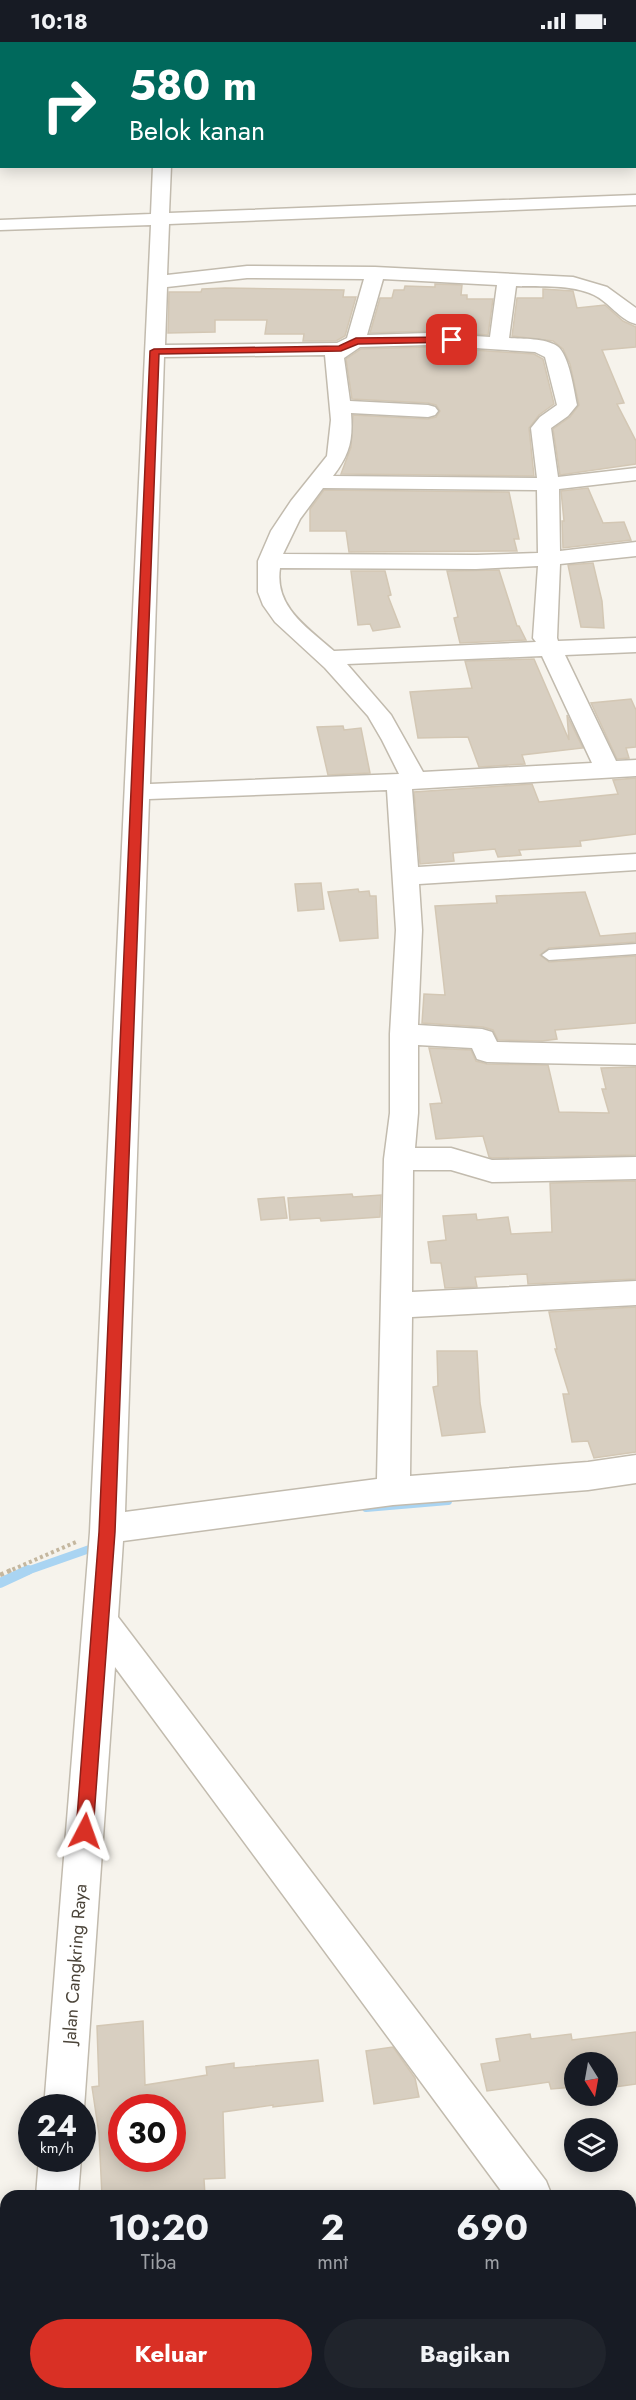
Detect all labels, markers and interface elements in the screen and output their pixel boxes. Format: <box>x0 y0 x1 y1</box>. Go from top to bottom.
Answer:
text: 10:18 <box>30 5 88 37</box>
text: 580 m <box>129 55 257 116</box>
icon: right <box>30 66 108 144</box>
text: Belok kanan <box>129 111 265 150</box>
pin <box>426 314 477 365</box>
icon: arrive <box>435 323 468 356</box>
position arrow <box>53 1799 117 1863</box>
street label: Jalan Cangkring Raya <box>56 1883 94 2047</box>
north arrow <box>564 2052 618 2106</box>
map controls <box>564 2052 618 2172</box>
speed limit sign: 30 <box>108 2094 186 2172</box>
text: 24 <box>37 2104 77 2147</box>
button: layers <box>564 2118 618 2172</box>
text: km/h <box>40 2137 74 2159</box>
text: 10:20 <box>108 2201 209 2253</box>
text: 2 <box>321 2201 344 2253</box>
text: 690 <box>456 2201 528 2253</box>
text: Tiba <box>141 2248 176 2277</box>
text: mnt <box>317 2248 348 2277</box>
text: m <box>484 2248 500 2277</box>
button: Keluar <box>30 2319 312 2388</box>
button: Bagikan <box>324 2319 606 2388</box>

